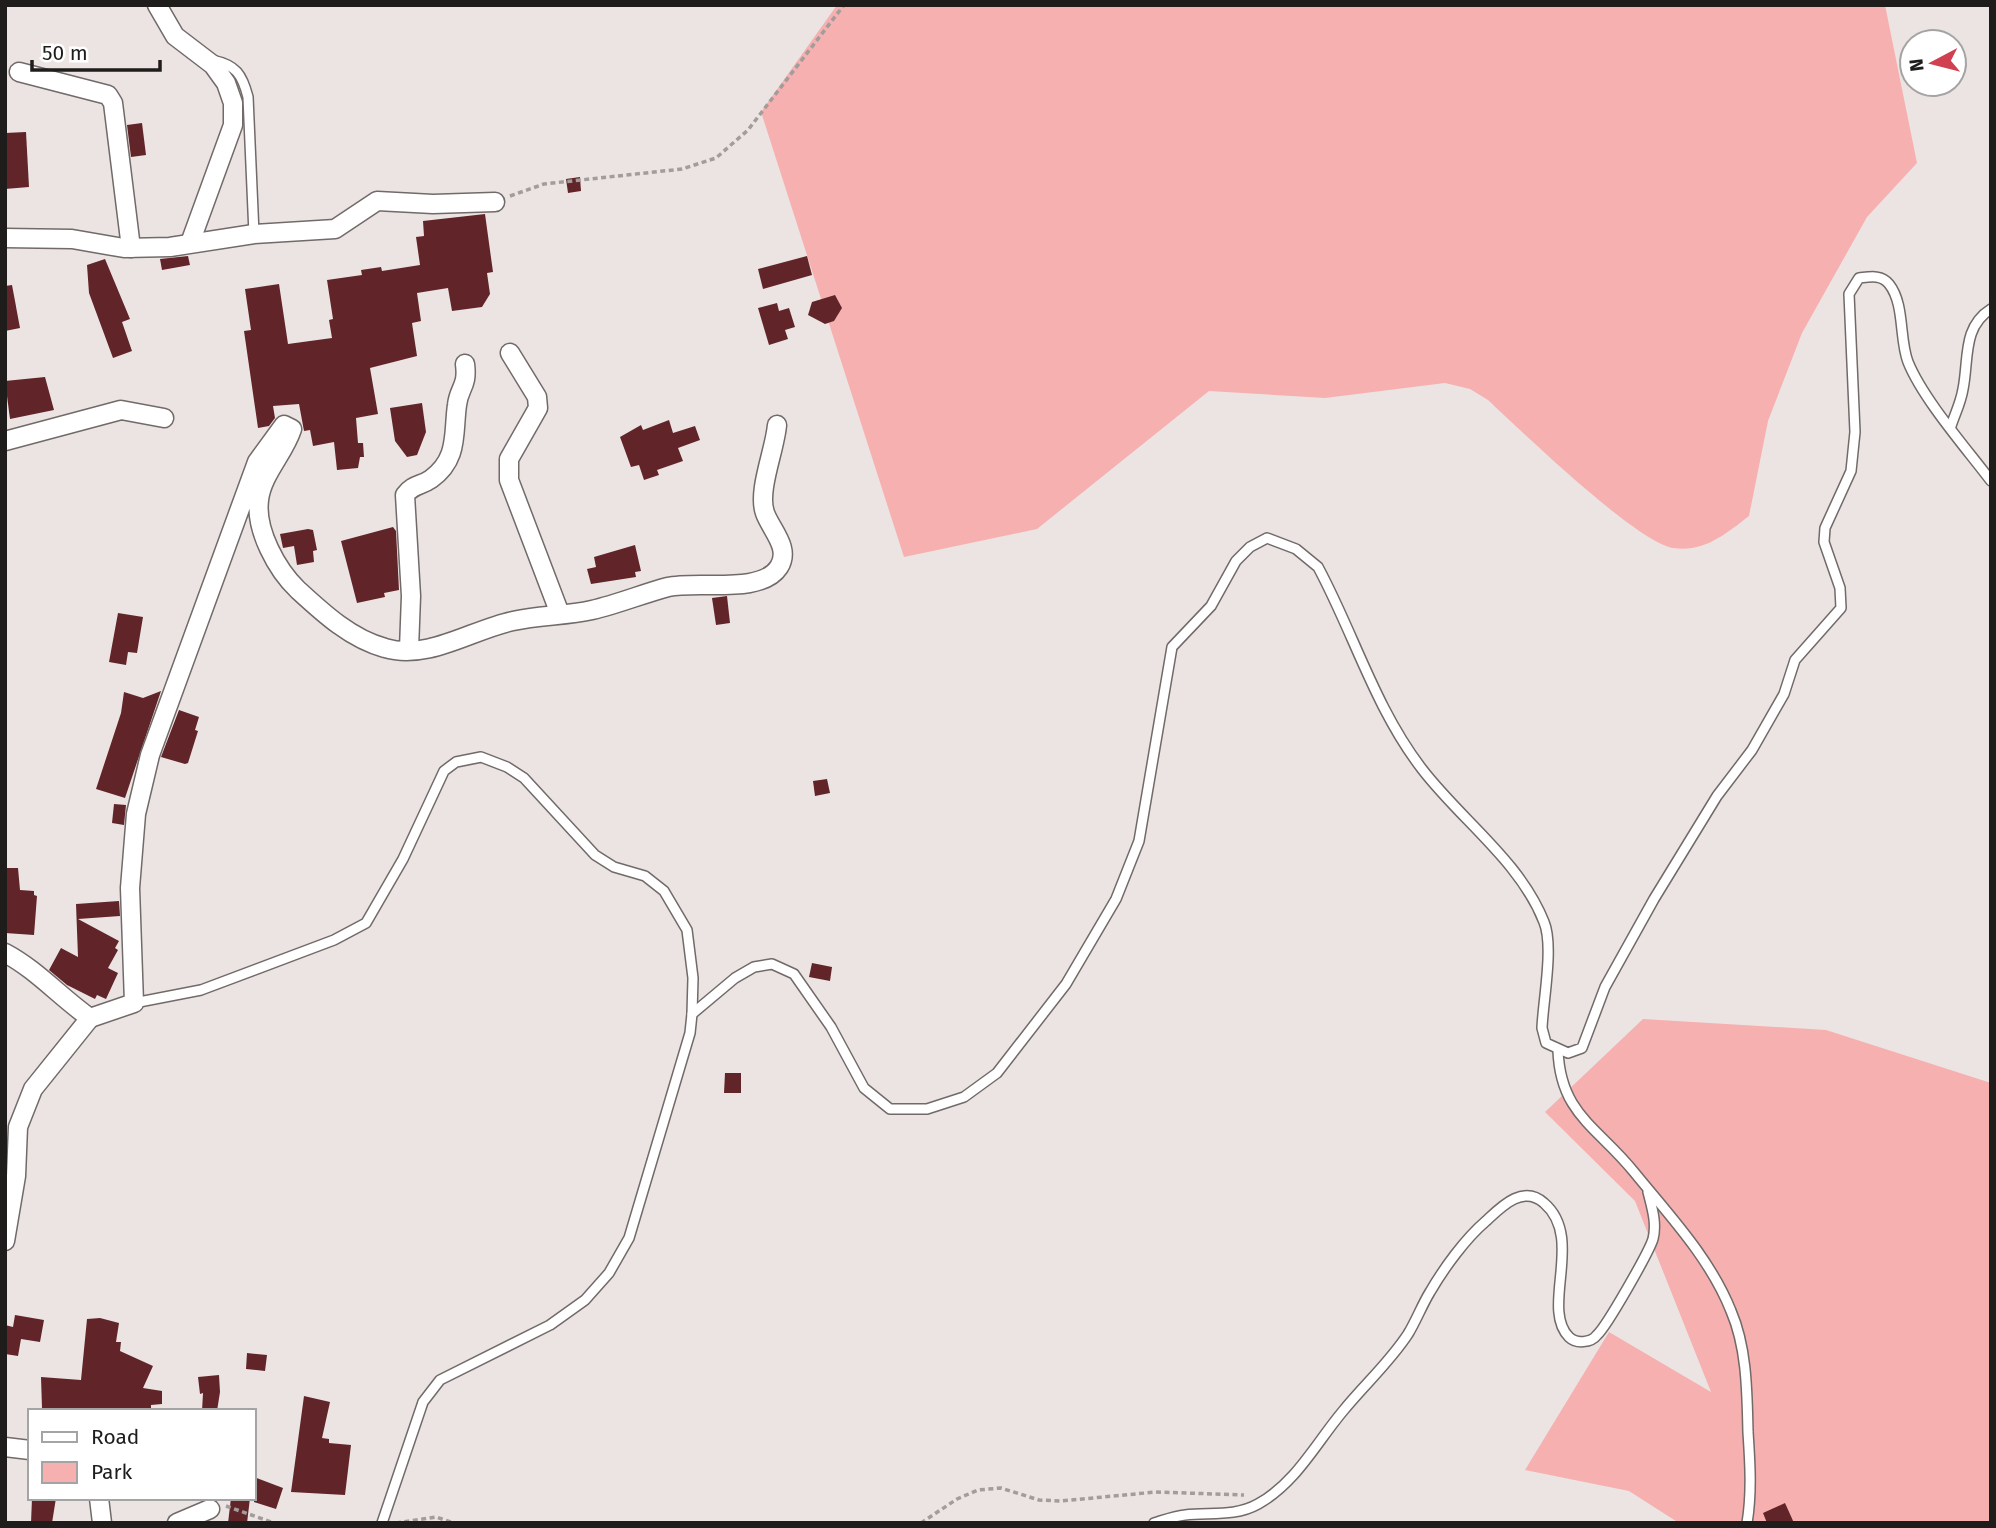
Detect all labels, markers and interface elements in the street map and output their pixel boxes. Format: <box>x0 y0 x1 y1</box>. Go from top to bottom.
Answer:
scale bar <box>32 28 159 72</box>
north arrow <box>1898 28 1968 98</box>
text: 50 m <box>42 40 88 66</box>
text: N <box>1904 57 1929 73</box>
legend <box>28 1409 256 1500</box>
text: Road <box>91 1424 139 1450</box>
text: Park <box>91 1459 133 1485</box>

